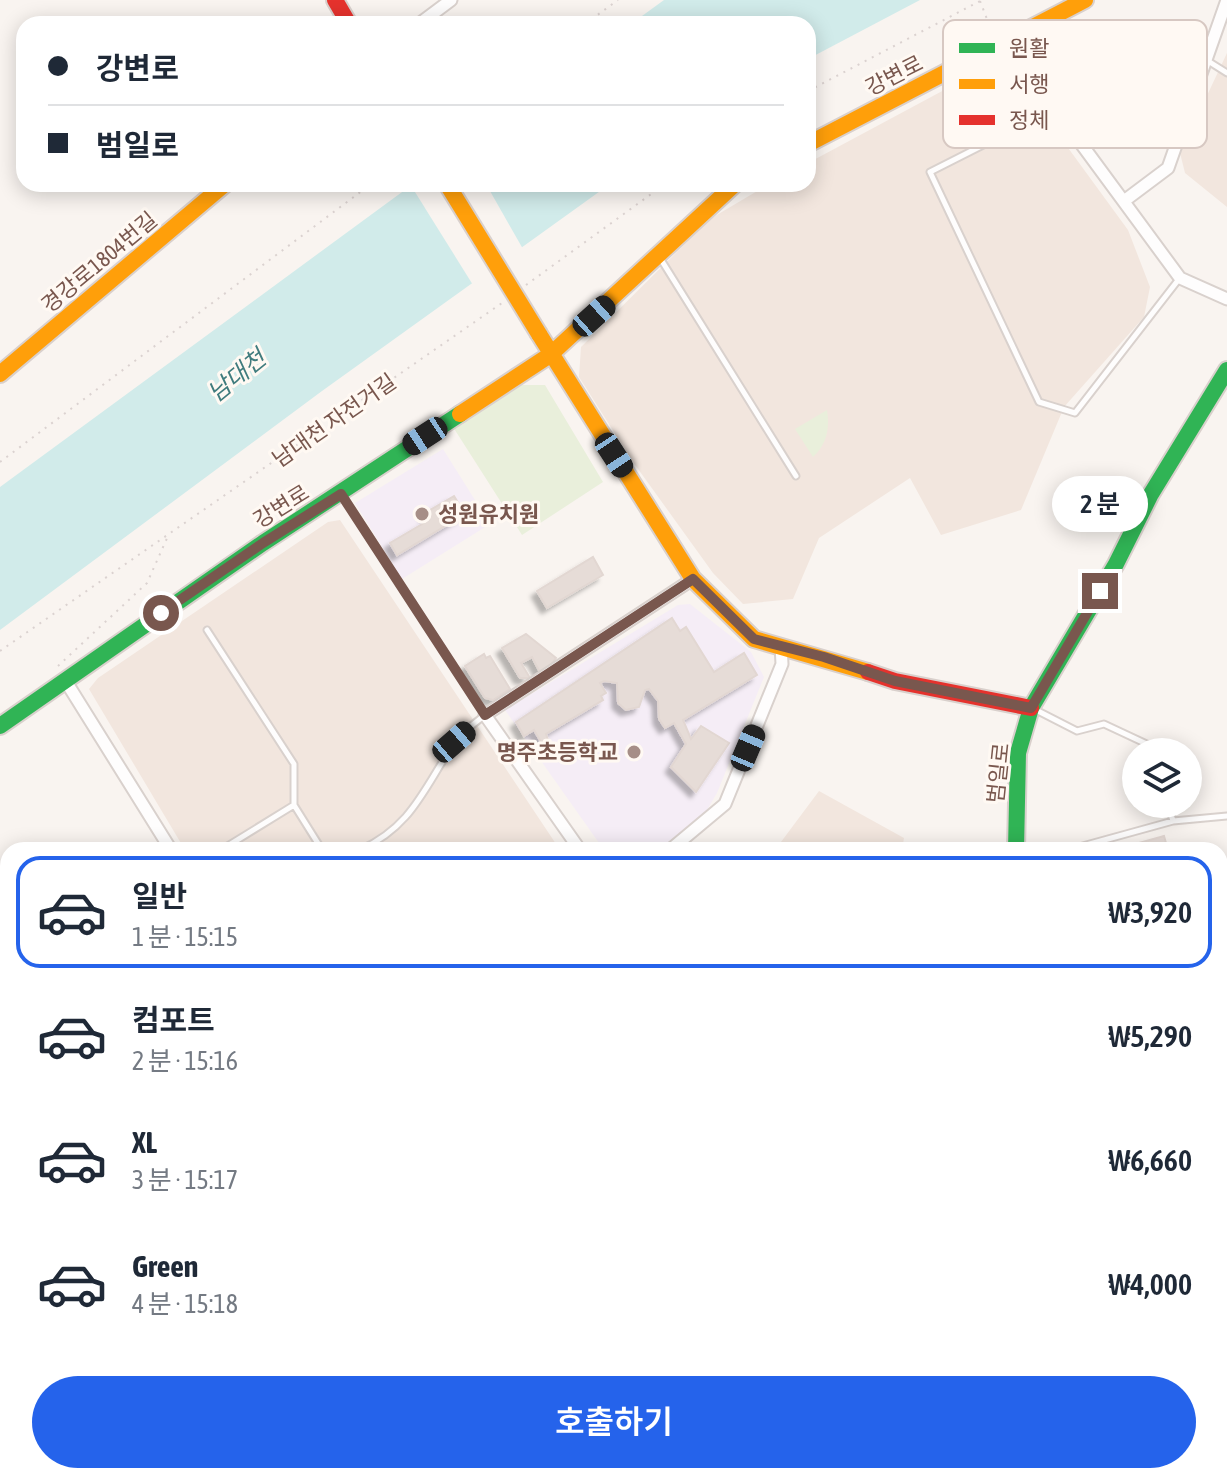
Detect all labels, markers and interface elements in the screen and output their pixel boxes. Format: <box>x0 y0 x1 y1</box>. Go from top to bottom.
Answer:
legend <box>943 20 1207 148</box>
text: 원활 <box>1009 35 1049 61</box>
street label: 강변로 <box>861 50 927 100</box>
text: 강변로 <box>96 51 179 85</box>
text: 서행 <box>1009 71 1049 97</box>
text: 정체 <box>1009 107 1049 133</box>
text: 범일로 <box>96 128 179 162</box>
street label: 경강로1804번길 <box>36 206 162 318</box>
car <box>568 291 620 341</box>
water label: 남대천 <box>202 342 273 407</box>
street label: 남대천 자전거길 <box>267 368 401 472</box>
car <box>398 413 452 459</box>
car <box>591 428 637 482</box>
callout: 2 분 <box>1052 475 1148 531</box>
street label: 강변로 <box>248 479 314 533</box>
text: 2 분 <box>1080 489 1120 519</box>
place label: 성원유치원 <box>438 501 539 527</box>
marker: 성원유치원 <box>413 505 431 523</box>
route end <box>1082 573 1118 609</box>
route start <box>143 595 179 631</box>
car <box>428 717 480 767</box>
car <box>728 721 768 775</box>
map controls <box>1122 738 1202 818</box>
button: layers <box>1122 738 1202 818</box>
place label: 명주초등학교 <box>497 739 618 765</box>
street label: 범일로 <box>982 741 1014 805</box>
marker: 명주초등학교 <box>625 743 643 761</box>
icon: car <box>36 876 108 948</box>
text: 일반 <box>132 879 187 913</box>
text: ₩3,920 <box>1109 895 1192 929</box>
text: 1 분 · 15:15 <box>132 922 238 952</box>
icon: car <box>36 1000 108 1072</box>
text: 컴포트 <box>132 1003 215 1037</box>
text: ₩5,290 <box>1109 1019 1192 1053</box>
text: 2 분 · 15:16 <box>132 1046 238 1076</box>
icon: car <box>36 1124 108 1196</box>
text: XL <box>132 1125 157 1159</box>
text: ₩6,660 <box>1109 1143 1192 1177</box>
text: 3 분 · 15:17 <box>132 1165 238 1195</box>
icon: car <box>36 1248 108 1320</box>
text: Green <box>132 1249 198 1283</box>
text: ₩4,000 <box>1109 1267 1192 1301</box>
text: 4 분 · 15:18 <box>132 1289 238 1319</box>
button: 호출하기 <box>32 1376 1196 1468</box>

